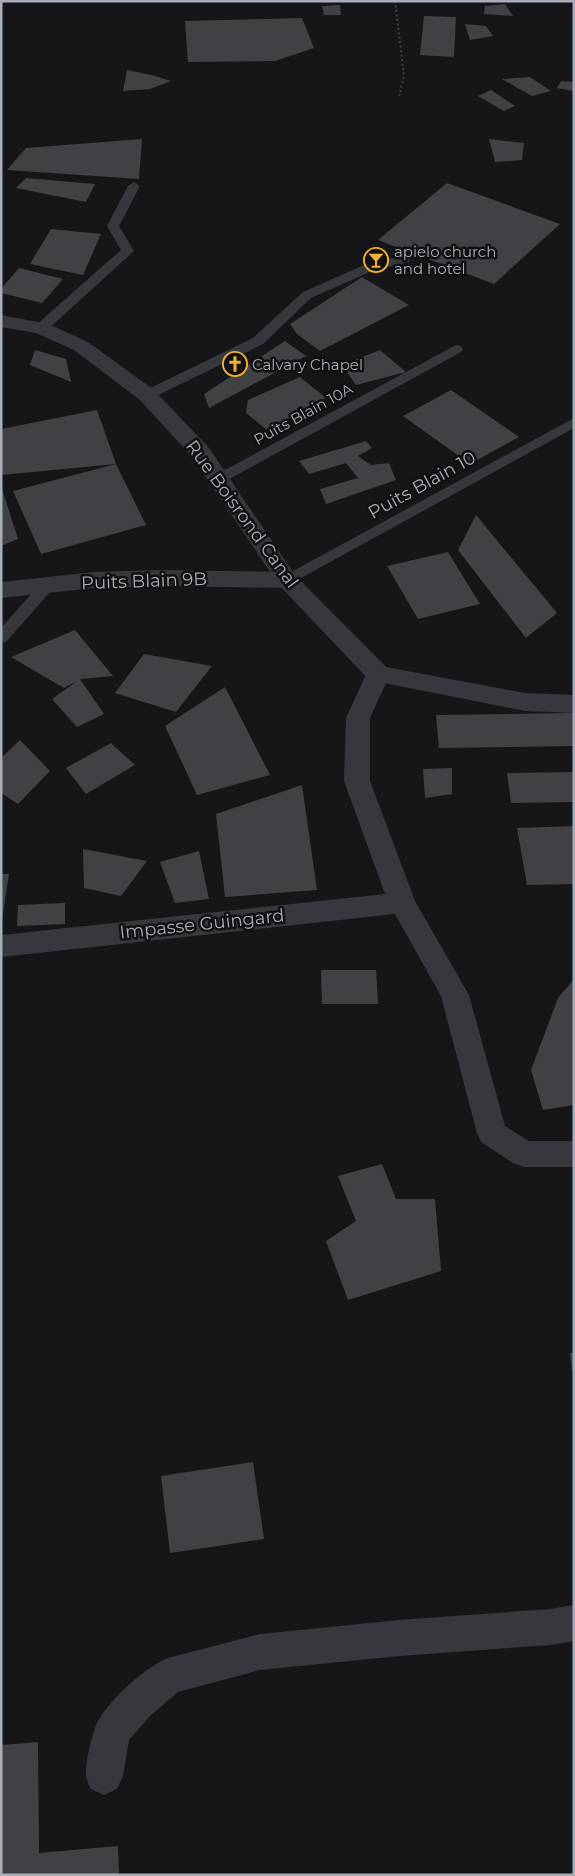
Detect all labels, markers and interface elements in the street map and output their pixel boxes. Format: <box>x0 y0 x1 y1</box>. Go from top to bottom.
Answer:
place label: apielo church and hotel <box>394 242 496 278</box>
bar icon: apielo church and hotel <box>363 247 389 273</box>
church icon: Calvary Chapel <box>222 351 248 377</box>
place label: Calvary Chapel <box>252 355 363 374</box>
street label: Puits Blain 10A <box>250 379 356 449</box>
street label: Rue Boisrond Canal <box>181 436 303 592</box>
street label: Puits Blain 10 <box>364 446 480 524</box>
street label: Puits Blain 9B <box>81 568 207 594</box>
street label: Impasse Guingard <box>118 904 286 944</box>

